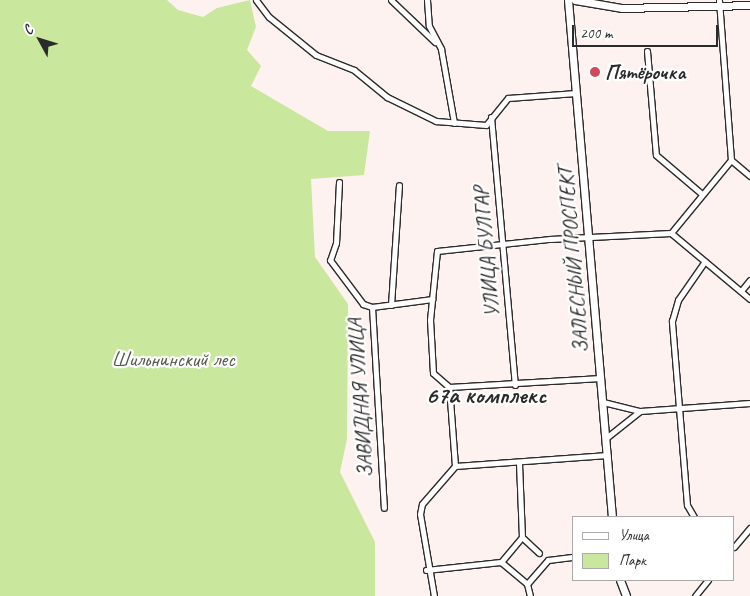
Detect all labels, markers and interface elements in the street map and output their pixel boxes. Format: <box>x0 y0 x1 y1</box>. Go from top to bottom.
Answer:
north arrow <box>15 15 65 65</box>
scale bar <box>575 15 721 47</box>
text: С <box>19 22 37 38</box>
text: 200 m <box>580 24 612 43</box>
place label: Пятёрочка <box>605 59 685 85</box>
marker: Пятёрочка <box>589 66 601 78</box>
street label: ЗАЛЕСНЫЙ ПРОСПЕКТ <box>552 166 594 354</box>
street label: УЛИЦА БУЛГАР <box>468 186 504 318</box>
street label: ЗАВИДНАЯ УЛИЦА <box>342 317 378 479</box>
park label: Шильнинский лес <box>111 346 235 372</box>
district label: 67а комплекс <box>427 382 545 410</box>
legend <box>572 516 735 581</box>
text: Улица <box>619 526 649 545</box>
text: Парк <box>619 551 646 570</box>

